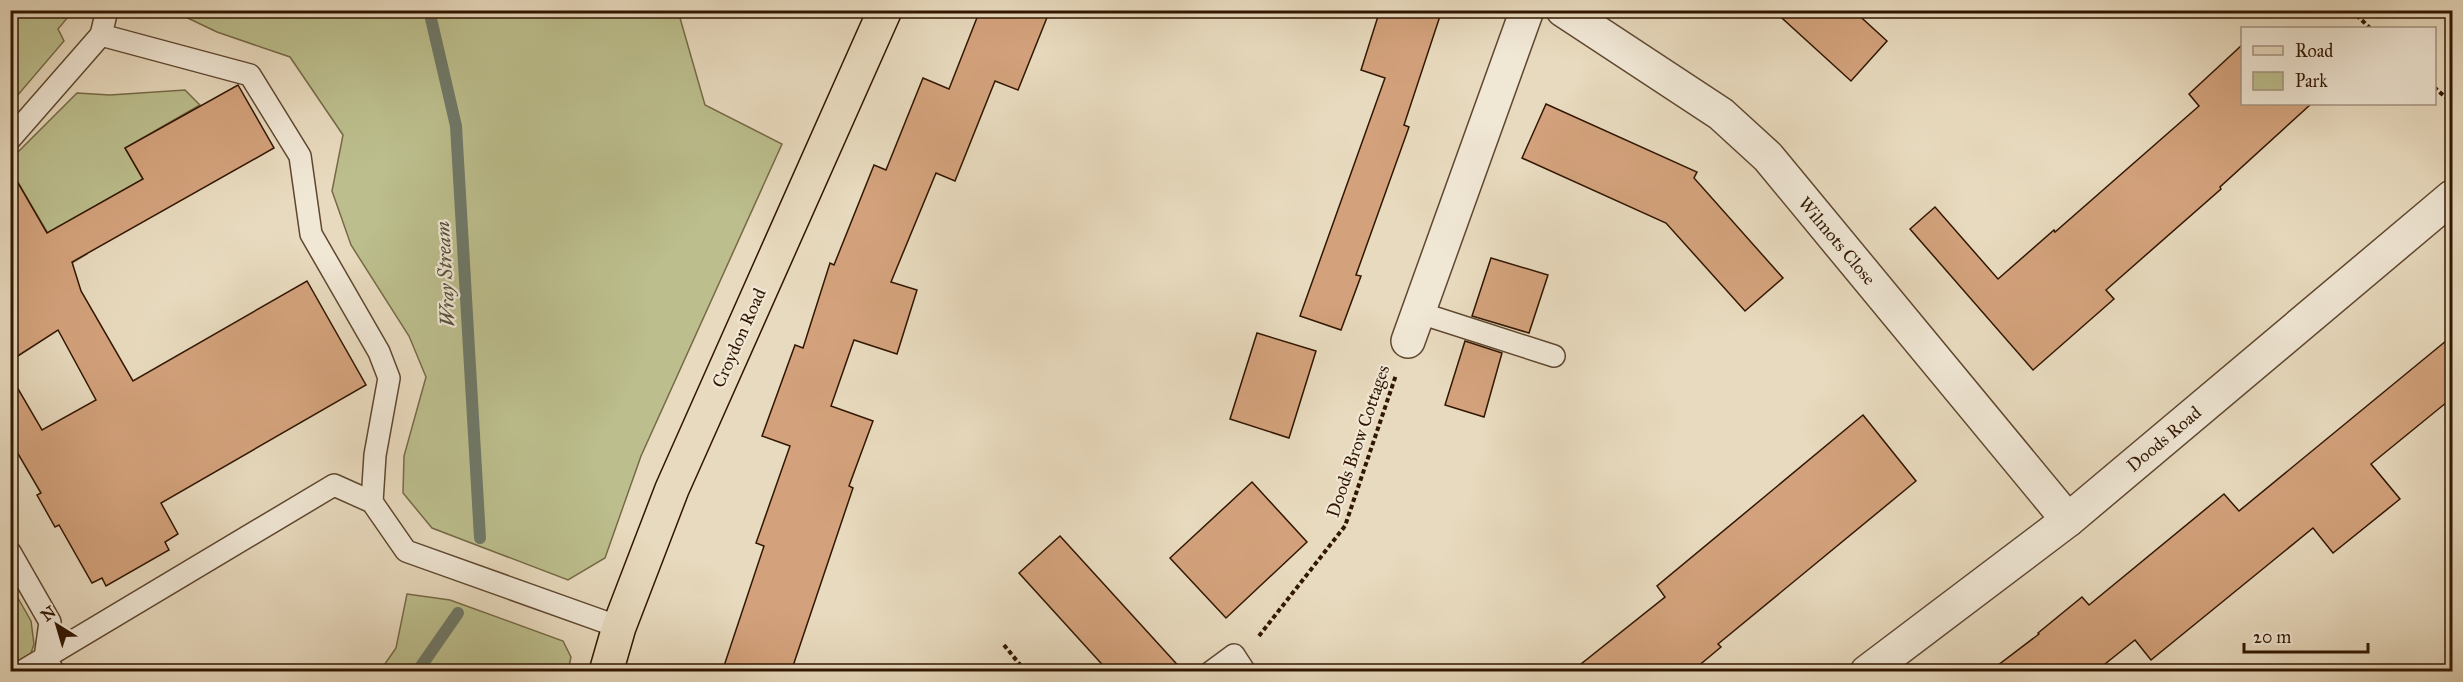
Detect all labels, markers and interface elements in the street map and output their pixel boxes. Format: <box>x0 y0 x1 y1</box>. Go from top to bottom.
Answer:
legend <box>2241 27 2436 105</box>
text: Road <box>2295 40 2333 62</box>
text: Park <box>2295 70 2328 92</box>
street label: Wilmots Close <box>1794 192 1880 290</box>
water label: Wray Stream <box>430 220 460 328</box>
street label: Croydon Road <box>707 285 771 391</box>
street label: Doods Brow Cottages <box>1322 362 1395 520</box>
street label: Doods Road <box>2122 401 2206 477</box>
north arrow <box>27 595 87 655</box>
text: N <box>37 601 60 625</box>
scale bar <box>2244 616 2368 654</box>
text: 20 m <box>2253 626 2291 648</box>

